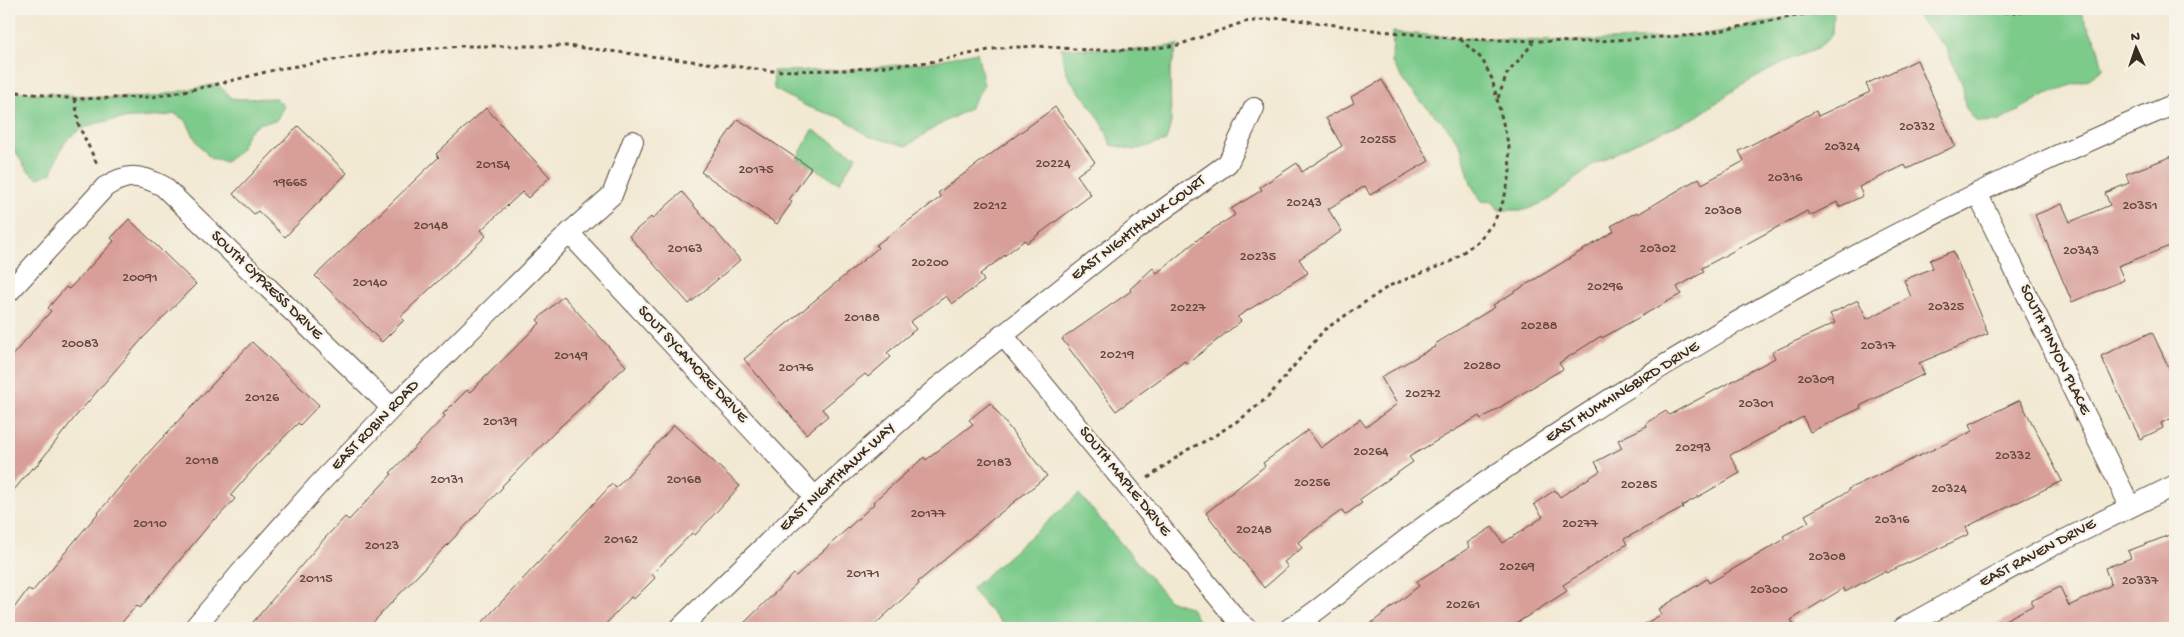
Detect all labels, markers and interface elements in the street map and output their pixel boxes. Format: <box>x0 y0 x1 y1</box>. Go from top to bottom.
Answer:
north arrow <box>2112 22 2162 72</box>
text: N <box>2130 29 2140 46</box>
house number: 20332 <box>1899 119 1935 136</box>
house number: 20255 <box>1360 132 1396 149</box>
house number: 20324 <box>1824 139 1860 156</box>
house number: 20224 <box>1035 156 1071 173</box>
house number: 20154 <box>476 157 511 174</box>
house number: 20175 <box>738 162 774 179</box>
house number: 20316 <box>1768 170 1803 187</box>
street label: EAST NIGHTHAWK COURT <box>1068 172 1211 286</box>
house number: 19665 <box>272 175 307 192</box>
house number: 20243 <box>1286 195 1322 212</box>
house number: 20212 <box>973 198 1007 215</box>
house number: 20351 <box>2122 198 2158 215</box>
house number: 20308 <box>1704 203 1742 220</box>
house number: 20148 <box>414 218 449 235</box>
street label: SOUTH CYPRESS DRIVE <box>206 227 327 345</box>
house number: 20163 <box>668 241 702 258</box>
house number: 20302 <box>1640 241 1677 258</box>
house number: 20343 <box>2063 243 2099 260</box>
house number: 20235 <box>1240 249 1276 266</box>
house number: 20200 <box>911 255 949 272</box>
house number: 20091 <box>122 270 158 287</box>
house number: 20140 <box>352 275 388 292</box>
house number: 20296 <box>1587 279 1624 296</box>
street label: SOUTH PINYON PLACE <box>2014 282 2094 419</box>
house number: 20325 <box>1928 299 1964 316</box>
house number: 20227 <box>1170 300 1207 317</box>
street label: SOUT SYCAMORE DRIVE <box>633 302 752 428</box>
house number: 20188 <box>844 310 880 327</box>
house number: 20288 <box>1520 318 1558 335</box>
house number: 20083 <box>61 336 99 353</box>
street label: EAST HUMMINGBIRD DRIVE <box>1543 337 1704 448</box>
house number: 20317 <box>1860 338 1896 355</box>
house number: 20219 <box>1100 347 1134 364</box>
house number: 20149 <box>554 348 588 365</box>
house number: 20280 <box>1463 358 1501 375</box>
house number: 20176 <box>779 360 814 377</box>
house number: 20309 <box>1797 372 1835 389</box>
street label: EAST ROBIN ROAD <box>328 376 425 475</box>
house number: 20272 <box>1405 386 1441 403</box>
house number: 20126 <box>245 390 280 407</box>
house number: 20301 <box>1738 396 1774 413</box>
house number: 20139 <box>483 414 517 431</box>
street label: EAST NIGHTHAWK WAY <box>776 419 900 537</box>
street label: SOUTH MAPLE DRIVE <box>1074 423 1175 542</box>
house number: 20293 <box>1675 440 1711 457</box>
house number: 20264 <box>1353 444 1389 461</box>
house number: 20332 <box>1995 448 2031 465</box>
house number: 20118 <box>185 453 219 470</box>
house number: 20183 <box>976 455 1012 472</box>
house number: 20131 <box>430 472 464 489</box>
house number: 20168 <box>666 472 702 489</box>
house number: 20256 <box>1294 475 1331 492</box>
house number: 20285 <box>1621 477 1657 494</box>
house number: 20324 <box>1931 481 1967 498</box>
house number: 20177 <box>910 506 946 523</box>
house number: 20316 <box>1875 512 1910 529</box>
street label: EAST RAVEN DRIVE <box>1976 515 2100 593</box>
house number: 20110 <box>133 516 167 533</box>
house number: 20277 <box>1562 516 1599 533</box>
house number: 20248 <box>1236 522 1272 539</box>
house number: 20162 <box>604 532 638 549</box>
house number: 20123 <box>365 538 399 555</box>
house number: 20308 <box>1808 549 1846 566</box>
house number: 20269 <box>1499 559 1535 576</box>
house number: 20171 <box>846 566 880 583</box>
house number: 20115 <box>299 571 333 588</box>
house number: 20337 <box>2122 573 2159 590</box>
house number: 20300 <box>1750 582 1788 599</box>
house number: 20261 <box>1446 597 1480 614</box>

